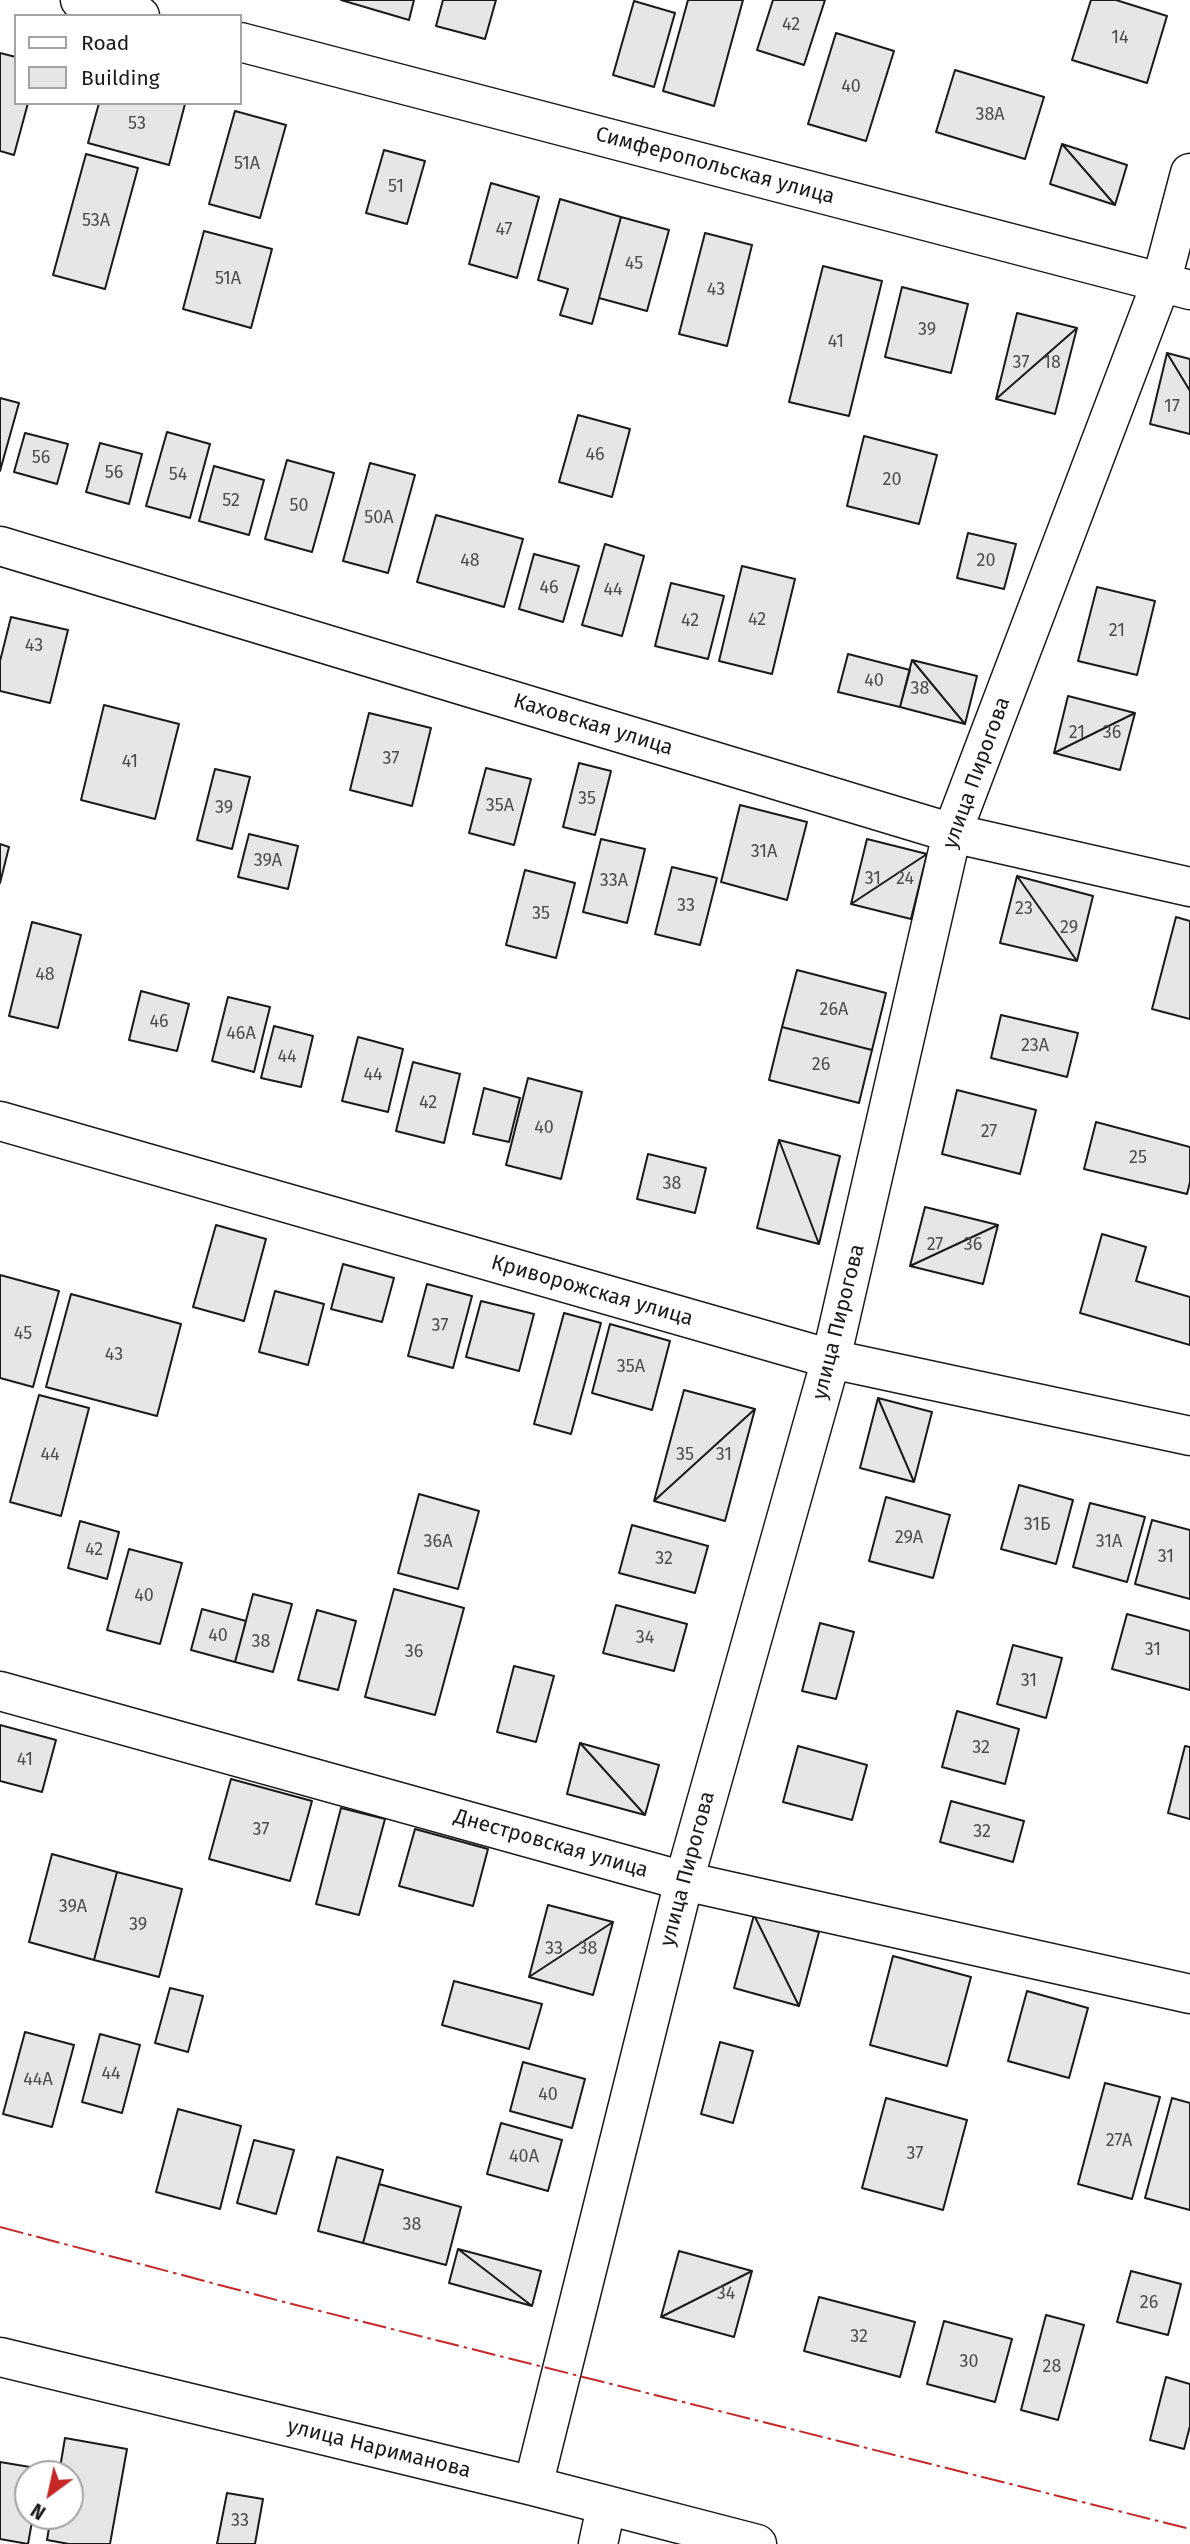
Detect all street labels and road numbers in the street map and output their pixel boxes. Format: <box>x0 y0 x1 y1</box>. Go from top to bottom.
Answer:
street label: Симферопольская улица <box>593 122 837 210</box>
street label: Каховская улица <box>510 689 676 761</box>
street label: улица Пирогова <box>938 694 1016 852</box>
street label: улица Пирогова <box>807 1242 871 1402</box>
street label: Криворожская улица <box>488 1250 696 1332</box>
street label: улица Пирогова <box>655 1789 721 1949</box>
street label: Днестровская улица <box>451 1804 651 1884</box>
street label: улица Нариманова <box>285 2414 473 2484</box>

